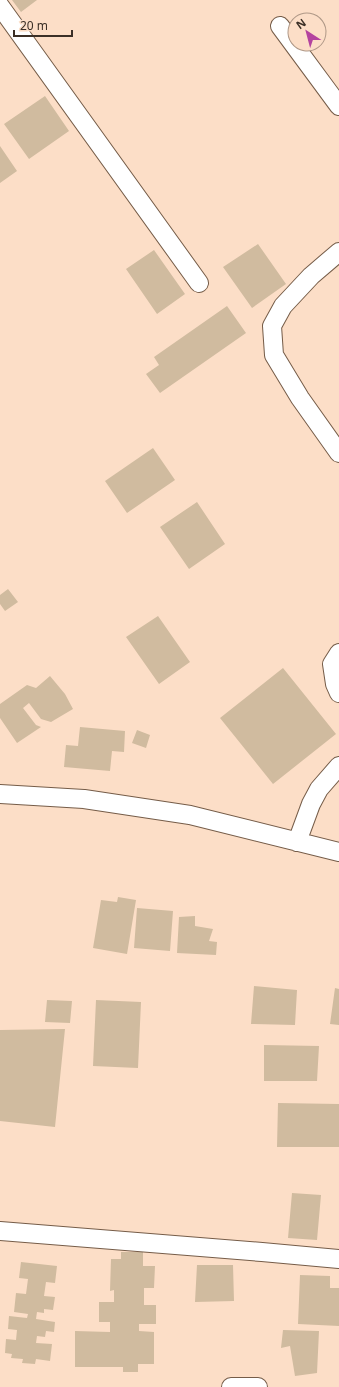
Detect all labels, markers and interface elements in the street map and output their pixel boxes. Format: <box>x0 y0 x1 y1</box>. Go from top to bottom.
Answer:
scale bar <box>14 12 72 38</box>
north arrow <box>287 12 327 52</box>
text: N <box>293 15 309 32</box>
text: 20 m <box>20 17 48 34</box>

